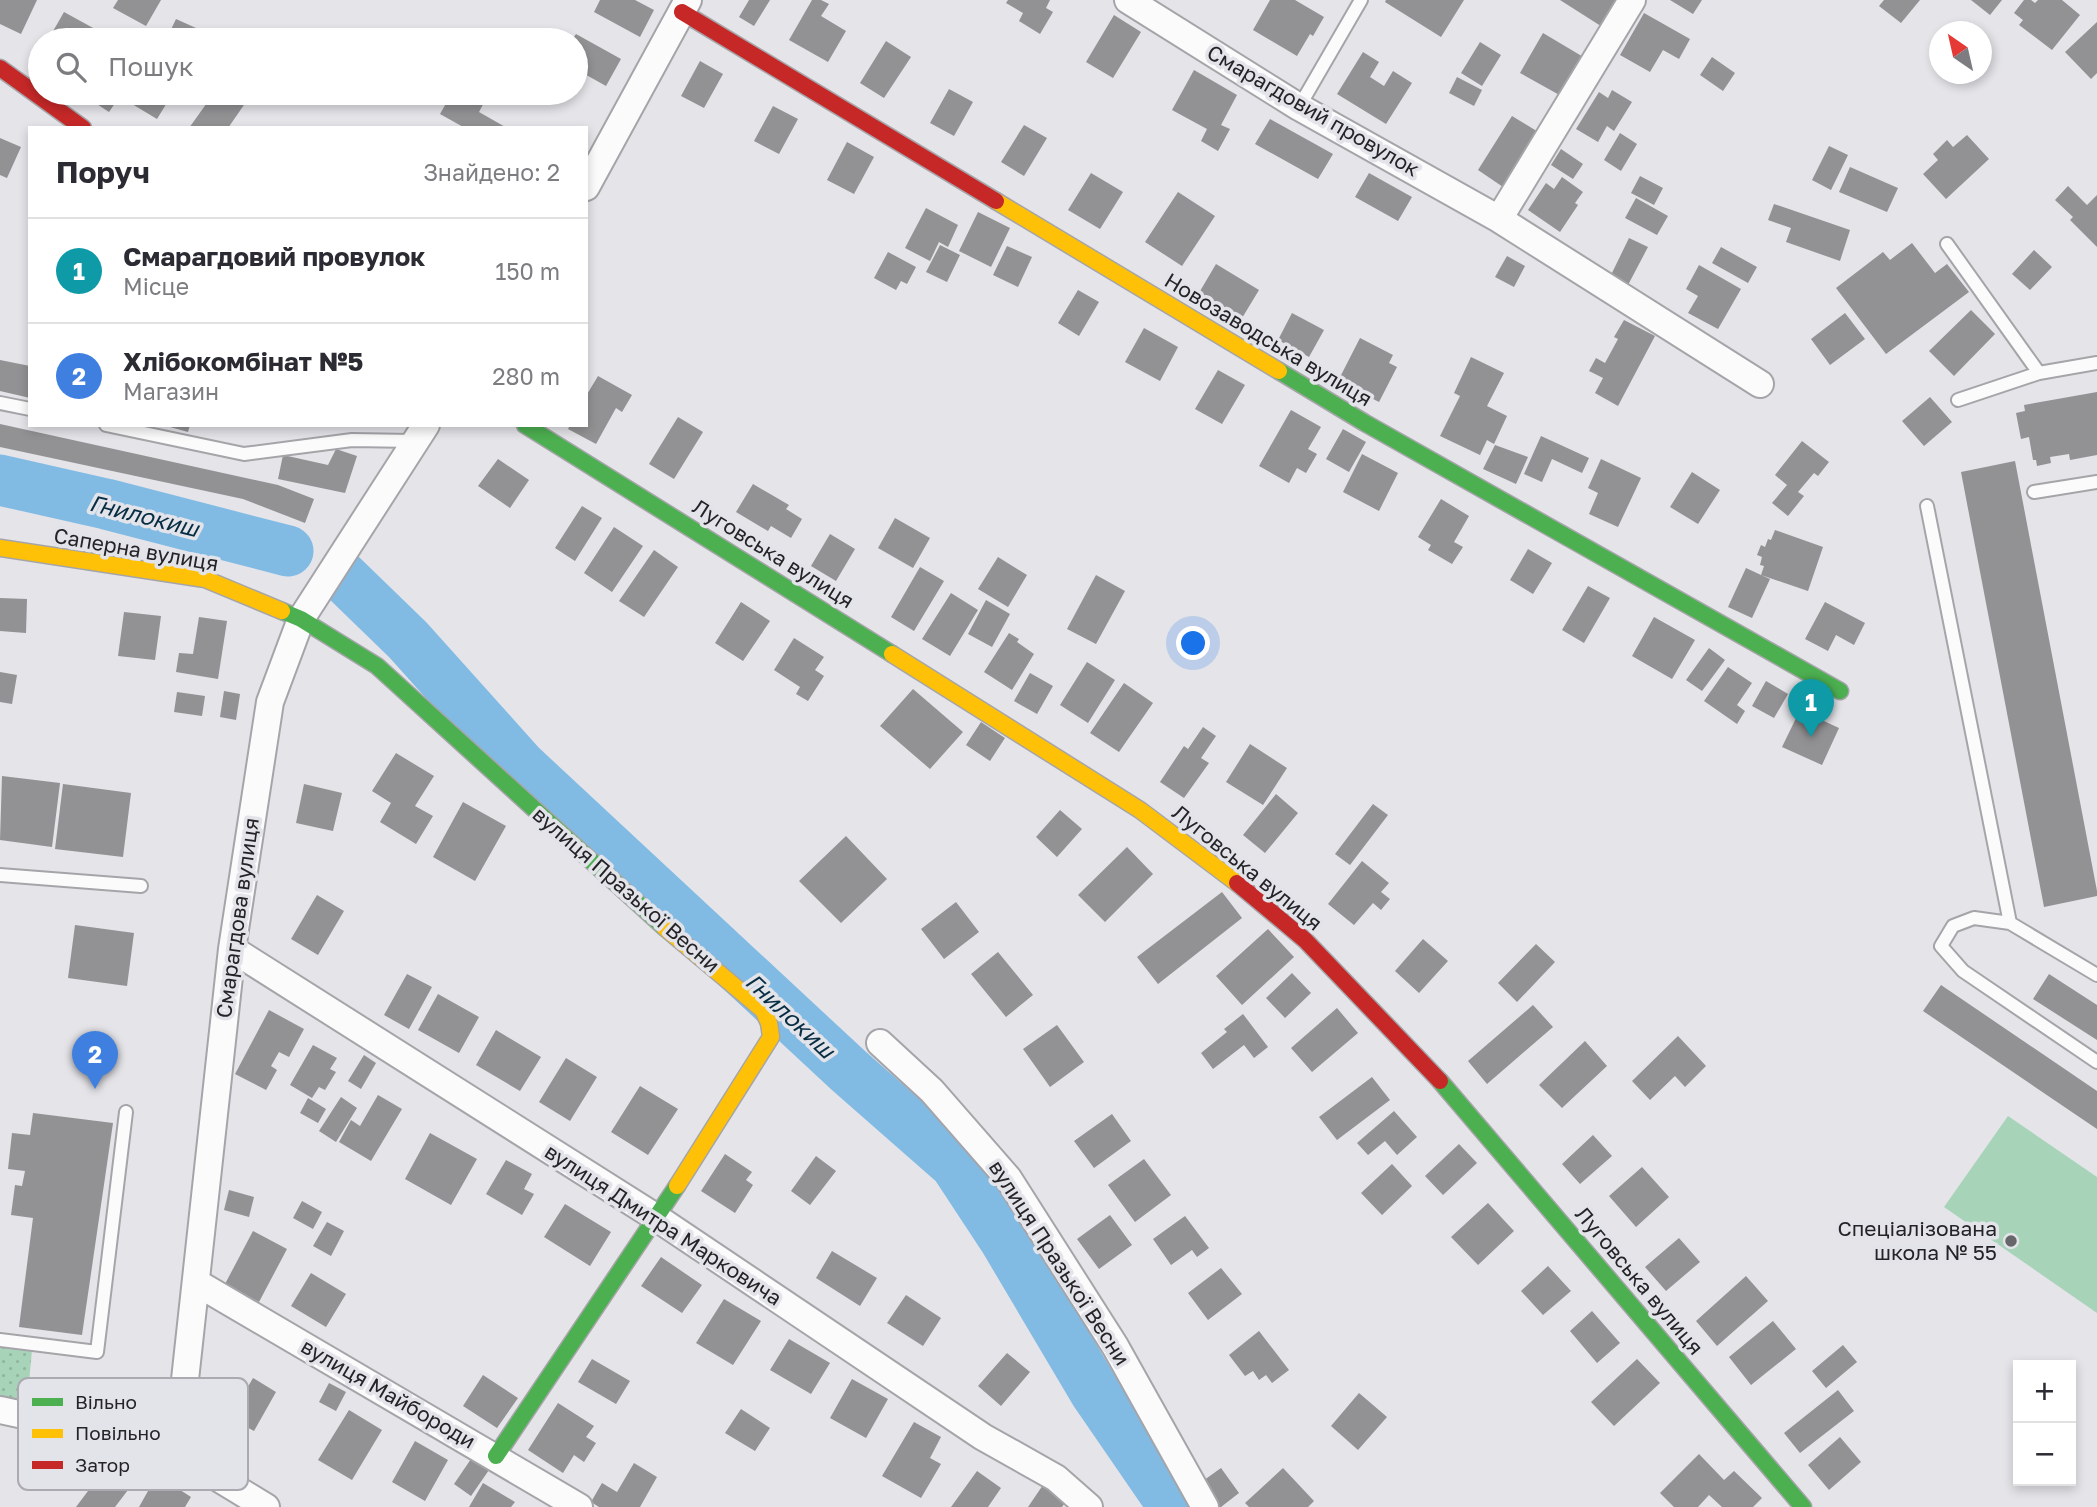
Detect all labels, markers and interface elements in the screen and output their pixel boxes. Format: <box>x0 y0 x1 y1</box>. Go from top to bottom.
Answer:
north arrow <box>1929 21 1992 84</box>
search box <box>28 28 588 105</box>
street label: Смарагдовий провулок <box>1203 39 1424 182</box>
icon: search <box>52 48 90 86</box>
text: Пошук <box>108 51 194 82</box>
text: Поруч <box>56 154 150 190</box>
text: Знайдено: 2 <box>423 158 560 186</box>
text: Смарагдовий провулок <box>123 241 425 272</box>
text: 1 <box>73 257 85 285</box>
text: 150 m <box>495 257 560 285</box>
street label: Новозаводська вулиця <box>1160 267 1377 411</box>
text: Місце <box>123 272 189 300</box>
text: Хлібокомбінат №5 <box>123 346 363 377</box>
text: 2 <box>72 362 86 390</box>
text: 280 m <box>492 362 560 390</box>
text: Магазин <box>123 377 219 405</box>
water label: Гнилокиш <box>87 488 203 542</box>
street label: Луговська вулиця <box>688 493 859 613</box>
street label: Саперна вулиця <box>52 522 221 576</box>
your location <box>1176 626 1210 660</box>
pin: 1 <box>1788 679 1834 737</box>
street label: Луговська вулиця <box>1167 799 1328 936</box>
street label: вулиця Празької Весни <box>528 801 726 978</box>
street label: Смарагдова вулиця <box>210 816 264 1020</box>
water label: Гнилокиш <box>740 967 842 1064</box>
pin: 2 <box>72 1031 118 1089</box>
street label: вулиця Дмитра Марковича <box>540 1138 787 1311</box>
street label: вулиця Празької Весни <box>984 1155 1136 1370</box>
street label: Луговська вулиця <box>1570 1201 1709 1360</box>
place label: Спеціалізована школа № 55 <box>1837 1215 1997 1265</box>
marker: Спеціалізована школа № 55 <box>2003 1233 2019 1249</box>
street label: вулиця Майбороди <box>297 1333 480 1454</box>
map controls <box>2013 1360 2076 1486</box>
button: + <box>2013 1360 2076 1423</box>
legend <box>18 1378 248 1490</box>
text: Вільно <box>75 1390 137 1413</box>
text: Повільно <box>75 1421 161 1444</box>
button: − <box>2013 1423 2076 1486</box>
text: Затор <box>75 1453 130 1476</box>

